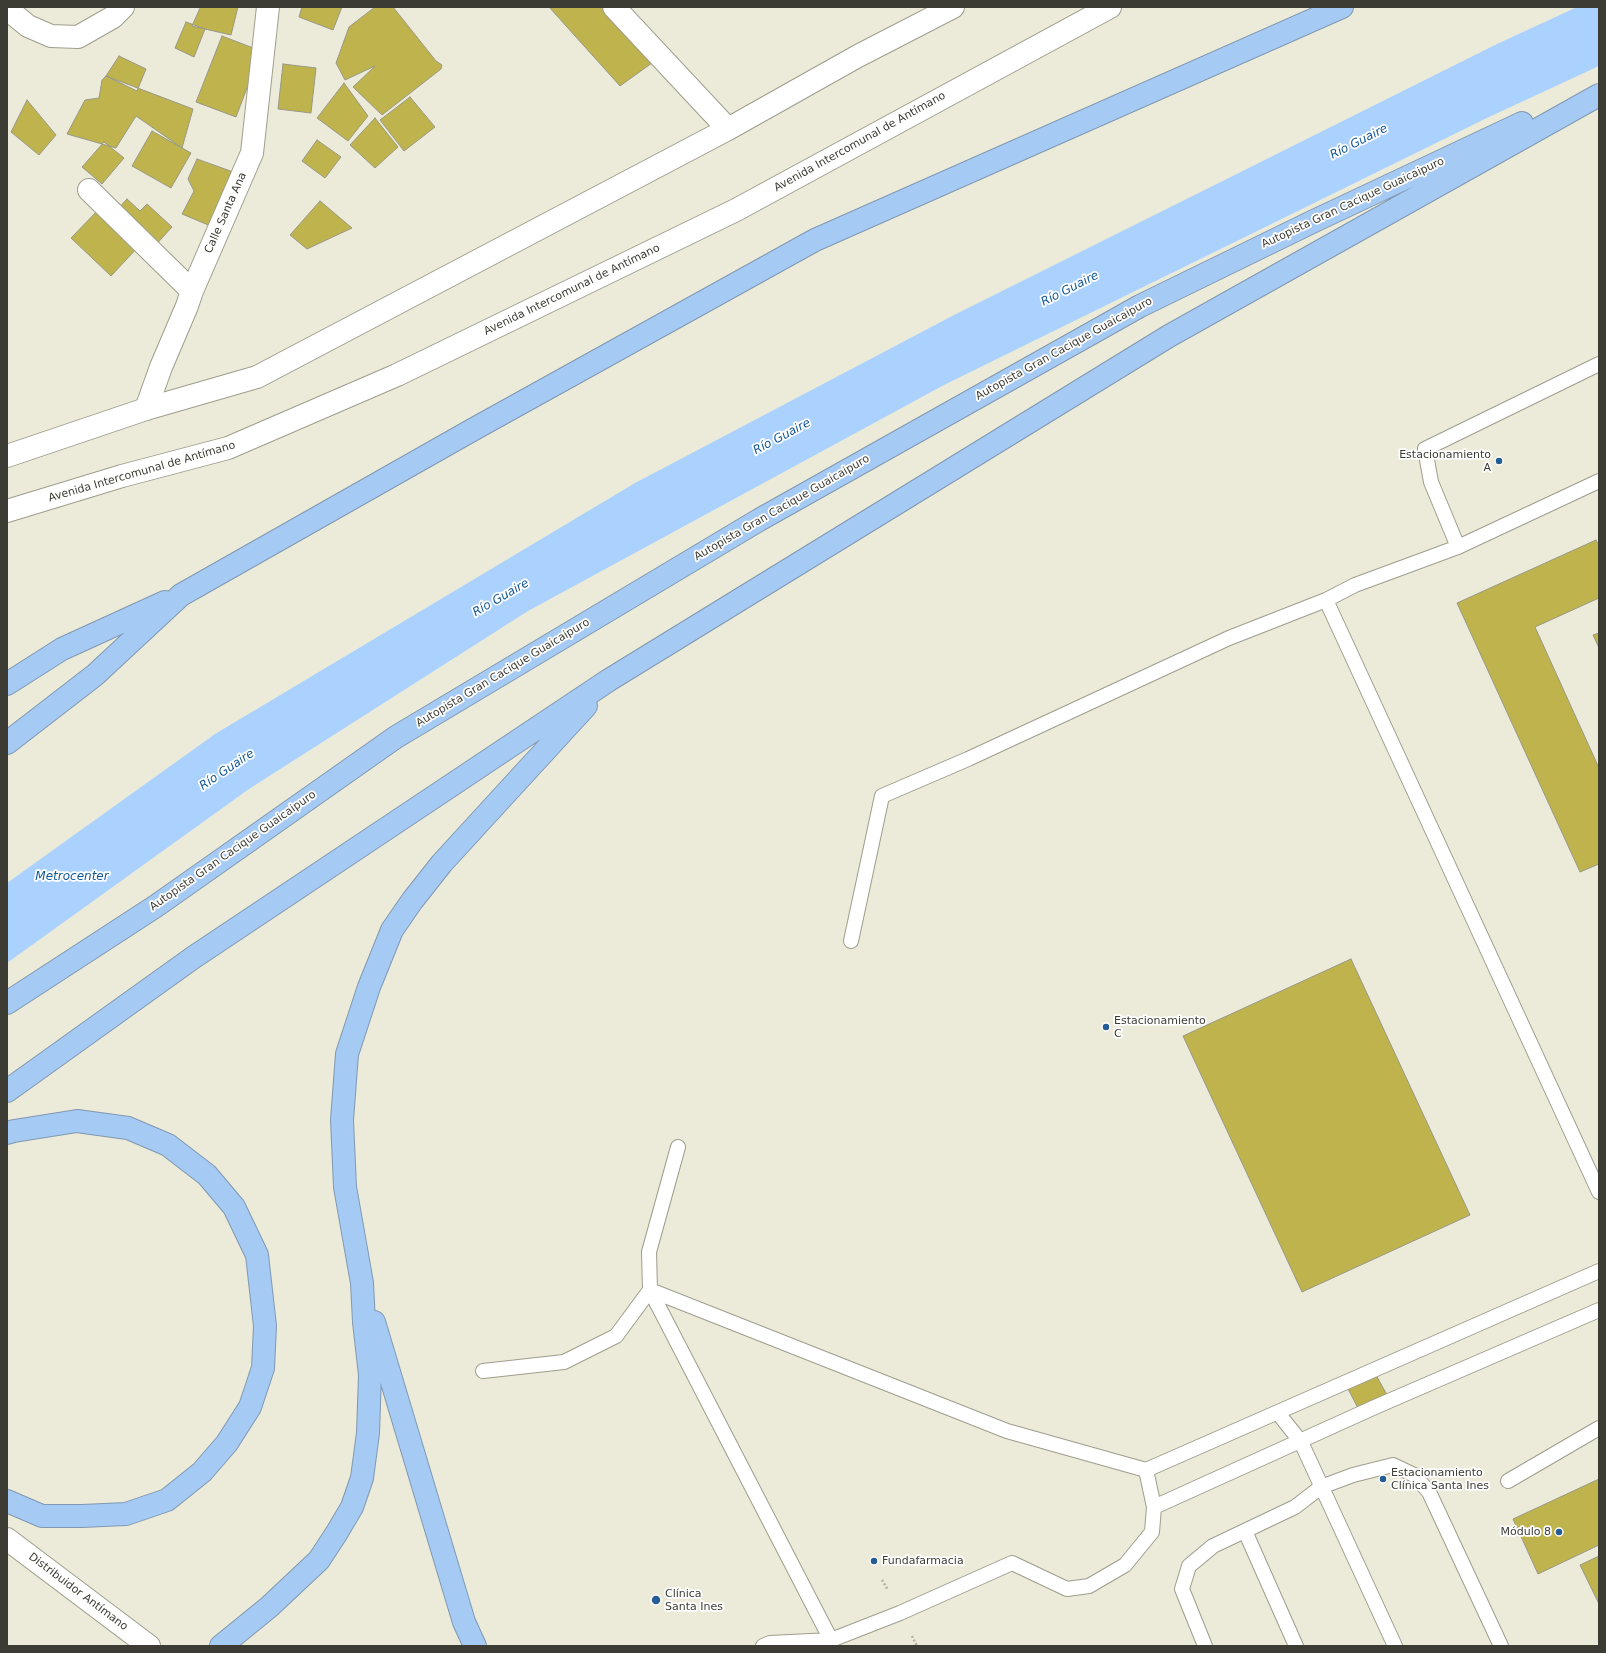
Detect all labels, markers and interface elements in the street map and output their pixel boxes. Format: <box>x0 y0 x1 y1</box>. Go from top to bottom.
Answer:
street label: Avenida Intercomunal de Antímano <box>772 89 948 195</box>
water label: Río Guaire <box>1328 121 1390 163</box>
street label: Autopista Gran Cacique Guaicaipuro <box>1260 155 1446 251</box>
street label: Calle Santa Ana <box>202 170 250 256</box>
street label: Avenida Intercomunal de Antímano <box>482 242 662 338</box>
water label: Río Guaire <box>1039 268 1101 310</box>
street label: Autopista Gran Cacique Guaicaipuro <box>973 295 1155 403</box>
water label: Río Guaire <box>751 416 813 458</box>
street label: Avenida Intercomunal de Antímano <box>47 439 237 505</box>
place label: Estacionamiento A <box>1399 448 1491 474</box>
street label: Autopista Gran Cacique Guaicaipuro <box>692 452 872 564</box>
marker: Estacionamiento A <box>1494 456 1504 466</box>
water label: Río Guaire <box>470 576 532 620</box>
street label: Autopista Gran Cacique Guaicaipuro <box>414 616 592 730</box>
water label: Río Guaire <box>197 746 257 794</box>
street label: Autopista Gran Cacique Guaicaipuro <box>147 788 319 914</box>
water label: Metrocenter <box>35 870 109 884</box>
place label: Estacionamiento C <box>1114 1014 1206 1040</box>
marker: Estacionamiento C <box>1101 1022 1111 1032</box>
place label: Estacionamiento Clínica Santa Ines <box>1391 1466 1489 1492</box>
marker: Estacionamiento Clínica Santa Ines <box>1378 1474 1388 1484</box>
place label: Módulo 8 <box>1501 1525 1551 1539</box>
marker: Módulo 8 <box>1554 1527 1564 1537</box>
street label: Distribuidor Antímano <box>26 1550 130 1634</box>
place label: Fundafarmacia <box>882 1554 964 1568</box>
marker: Fundafarmacia <box>869 1556 879 1566</box>
place label: Clínica Santa Ines <box>665 1587 723 1613</box>
marker: Clínica Santa Ines <box>650 1594 662 1606</box>

